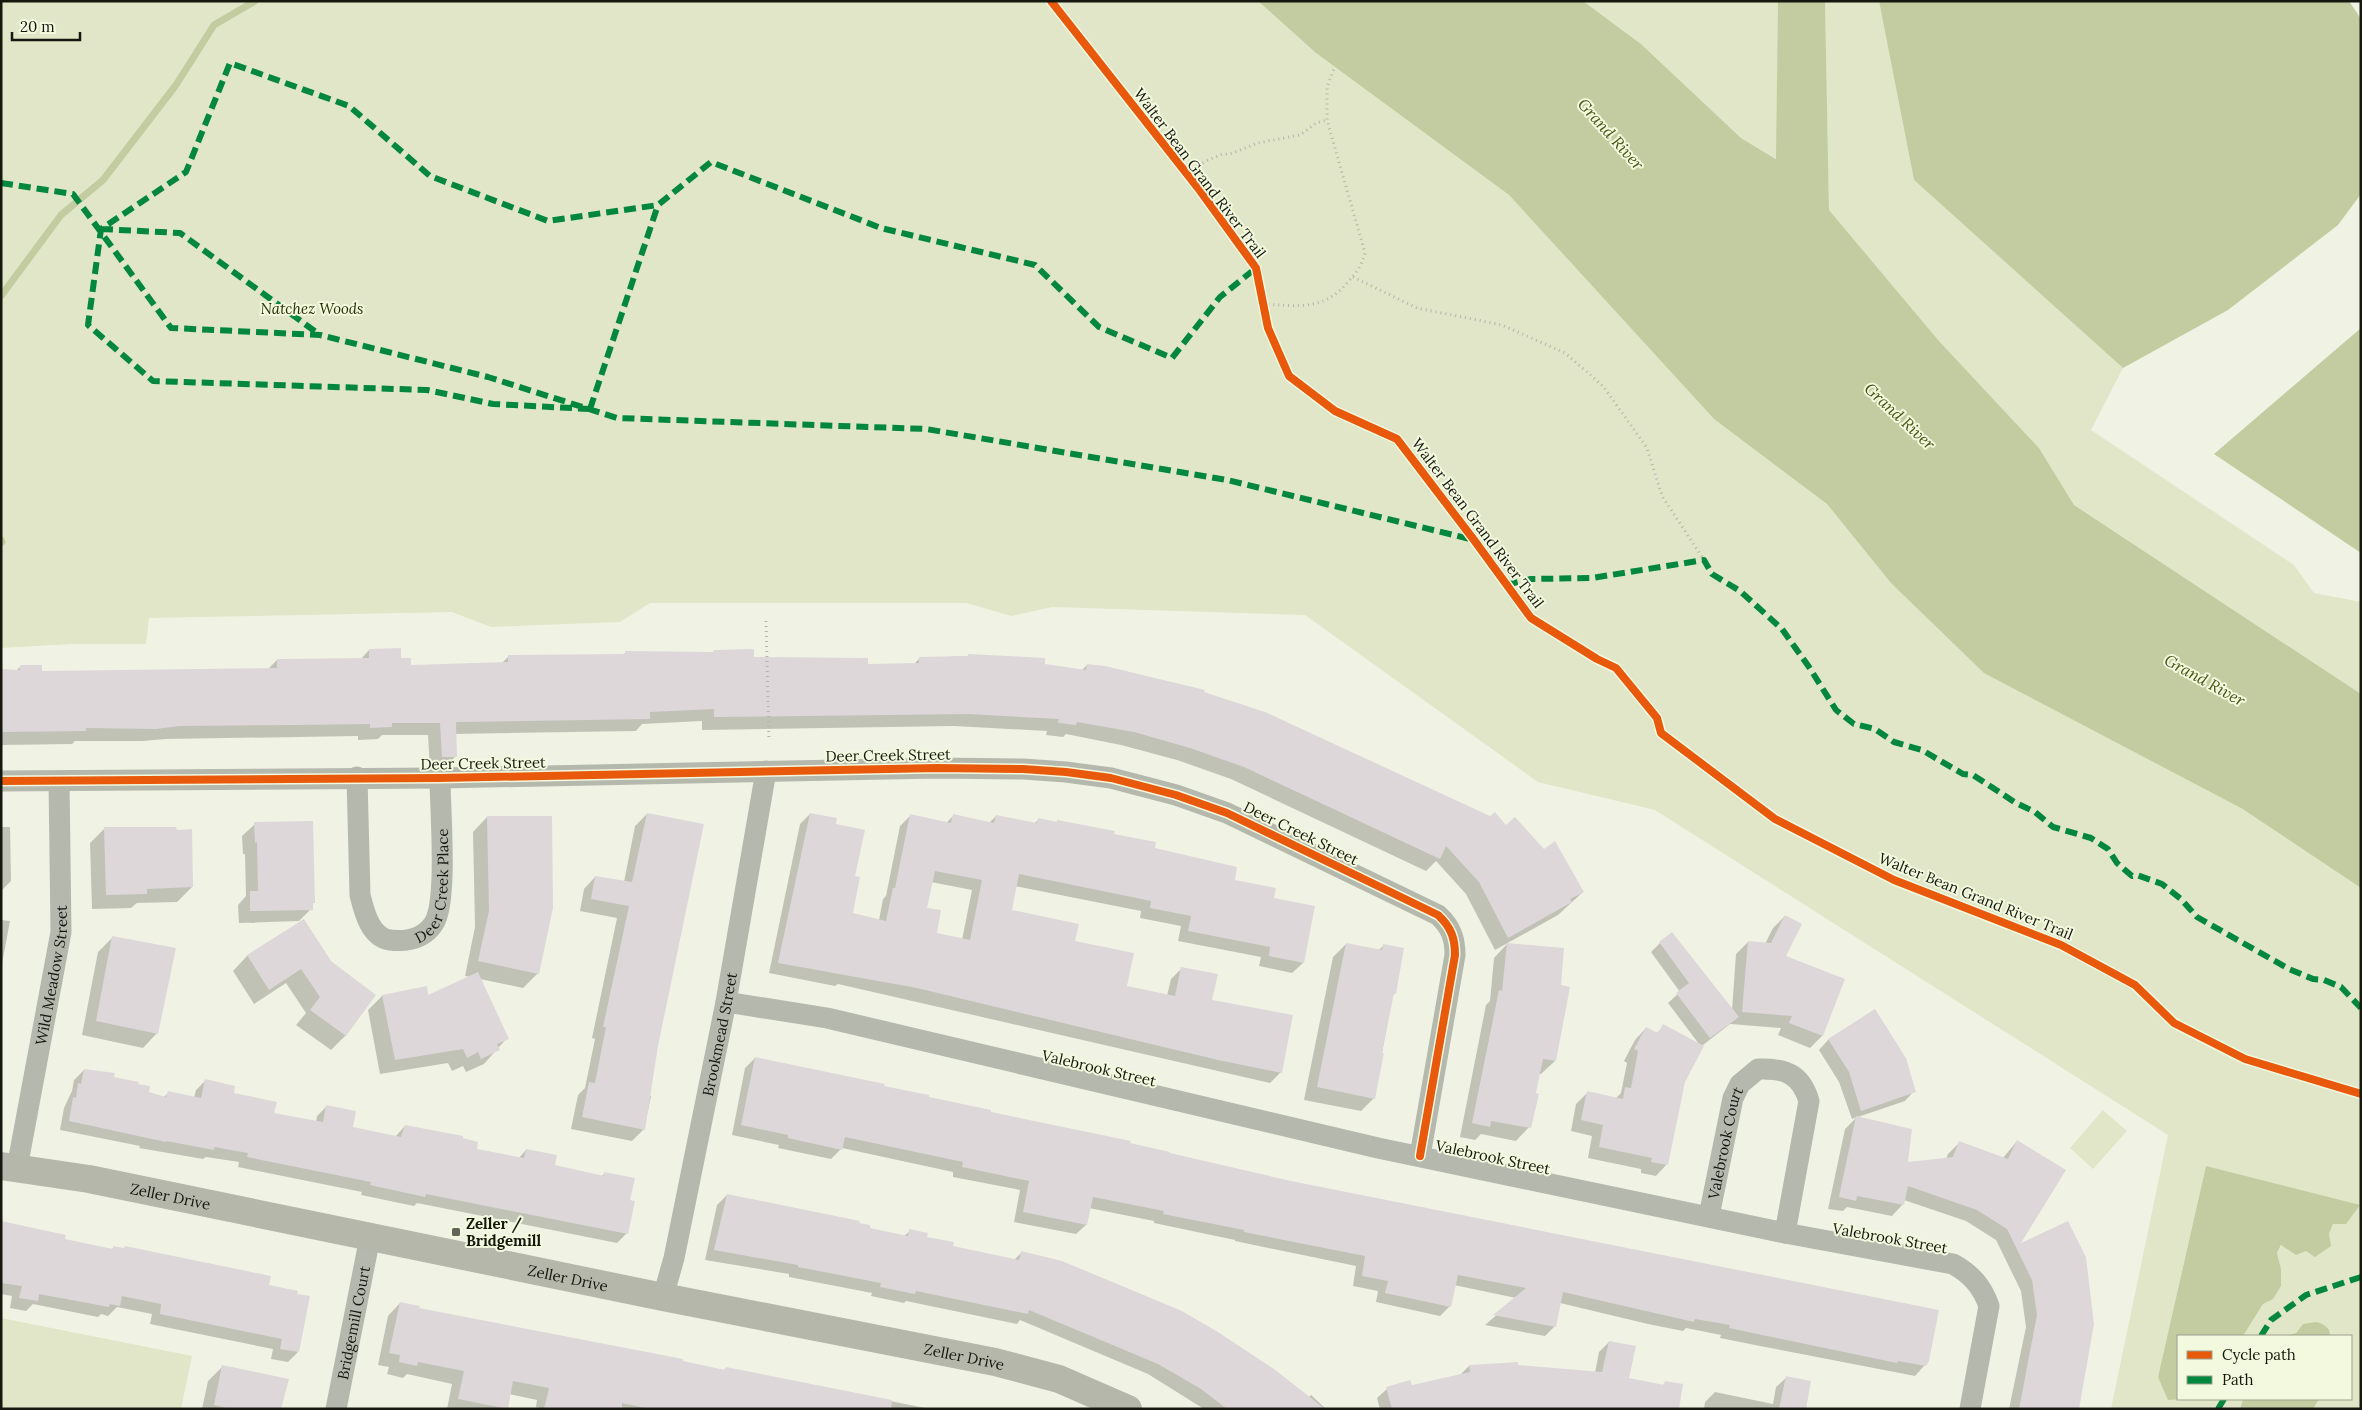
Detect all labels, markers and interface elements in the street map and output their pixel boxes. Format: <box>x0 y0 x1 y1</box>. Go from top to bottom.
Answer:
scale bar <box>12 10 80 42</box>
text: 20 m <box>20 17 55 36</box>
street label: Walter Bean Grand River Trail <box>1130 84 1270 262</box>
water label: Grand River <box>1574 94 1649 174</box>
park label: Natchez Woods <box>260 299 364 318</box>
water label: Grand River <box>1861 378 1940 454</box>
street label: Walter Bean Grand River Trail <box>1408 434 1548 612</box>
water label: Grand River <box>2161 650 2250 711</box>
street label: Deer Creek Street <box>825 744 951 766</box>
street label: Deer Creek Street <box>420 752 546 774</box>
street label: Deer Creek Street <box>1240 797 1362 869</box>
street label: Deer Creek Place <box>411 828 452 947</box>
street label: Walter Bean Grand River Trail <box>1876 848 2076 944</box>
street label: Wild Meadow Street <box>31 905 71 1047</box>
street label: Brookmead Street <box>698 970 741 1098</box>
street label: Valebrook Street <box>1039 1045 1158 1090</box>
street label: Valebrook Court <box>1703 1083 1747 1202</box>
street label: Valebrook Street <box>1433 1135 1552 1178</box>
street label: Zeller Drive <box>128 1178 212 1213</box>
place label: Zeller / Bridgemill <box>466 1214 542 1250</box>
street label: Valebrook Street <box>1830 1218 1949 1258</box>
marker: Zeller / Bridgemill <box>450 1226 462 1238</box>
street label: Zeller Drive <box>526 1260 610 1295</box>
street label: Bridgemill Court <box>333 1264 374 1381</box>
legend <box>2177 1335 2352 1400</box>
street label: Zeller Drive <box>922 1339 1007 1374</box>
text: Cycle path <box>2222 1345 2296 1364</box>
text: Path <box>2222 1370 2253 1389</box>

